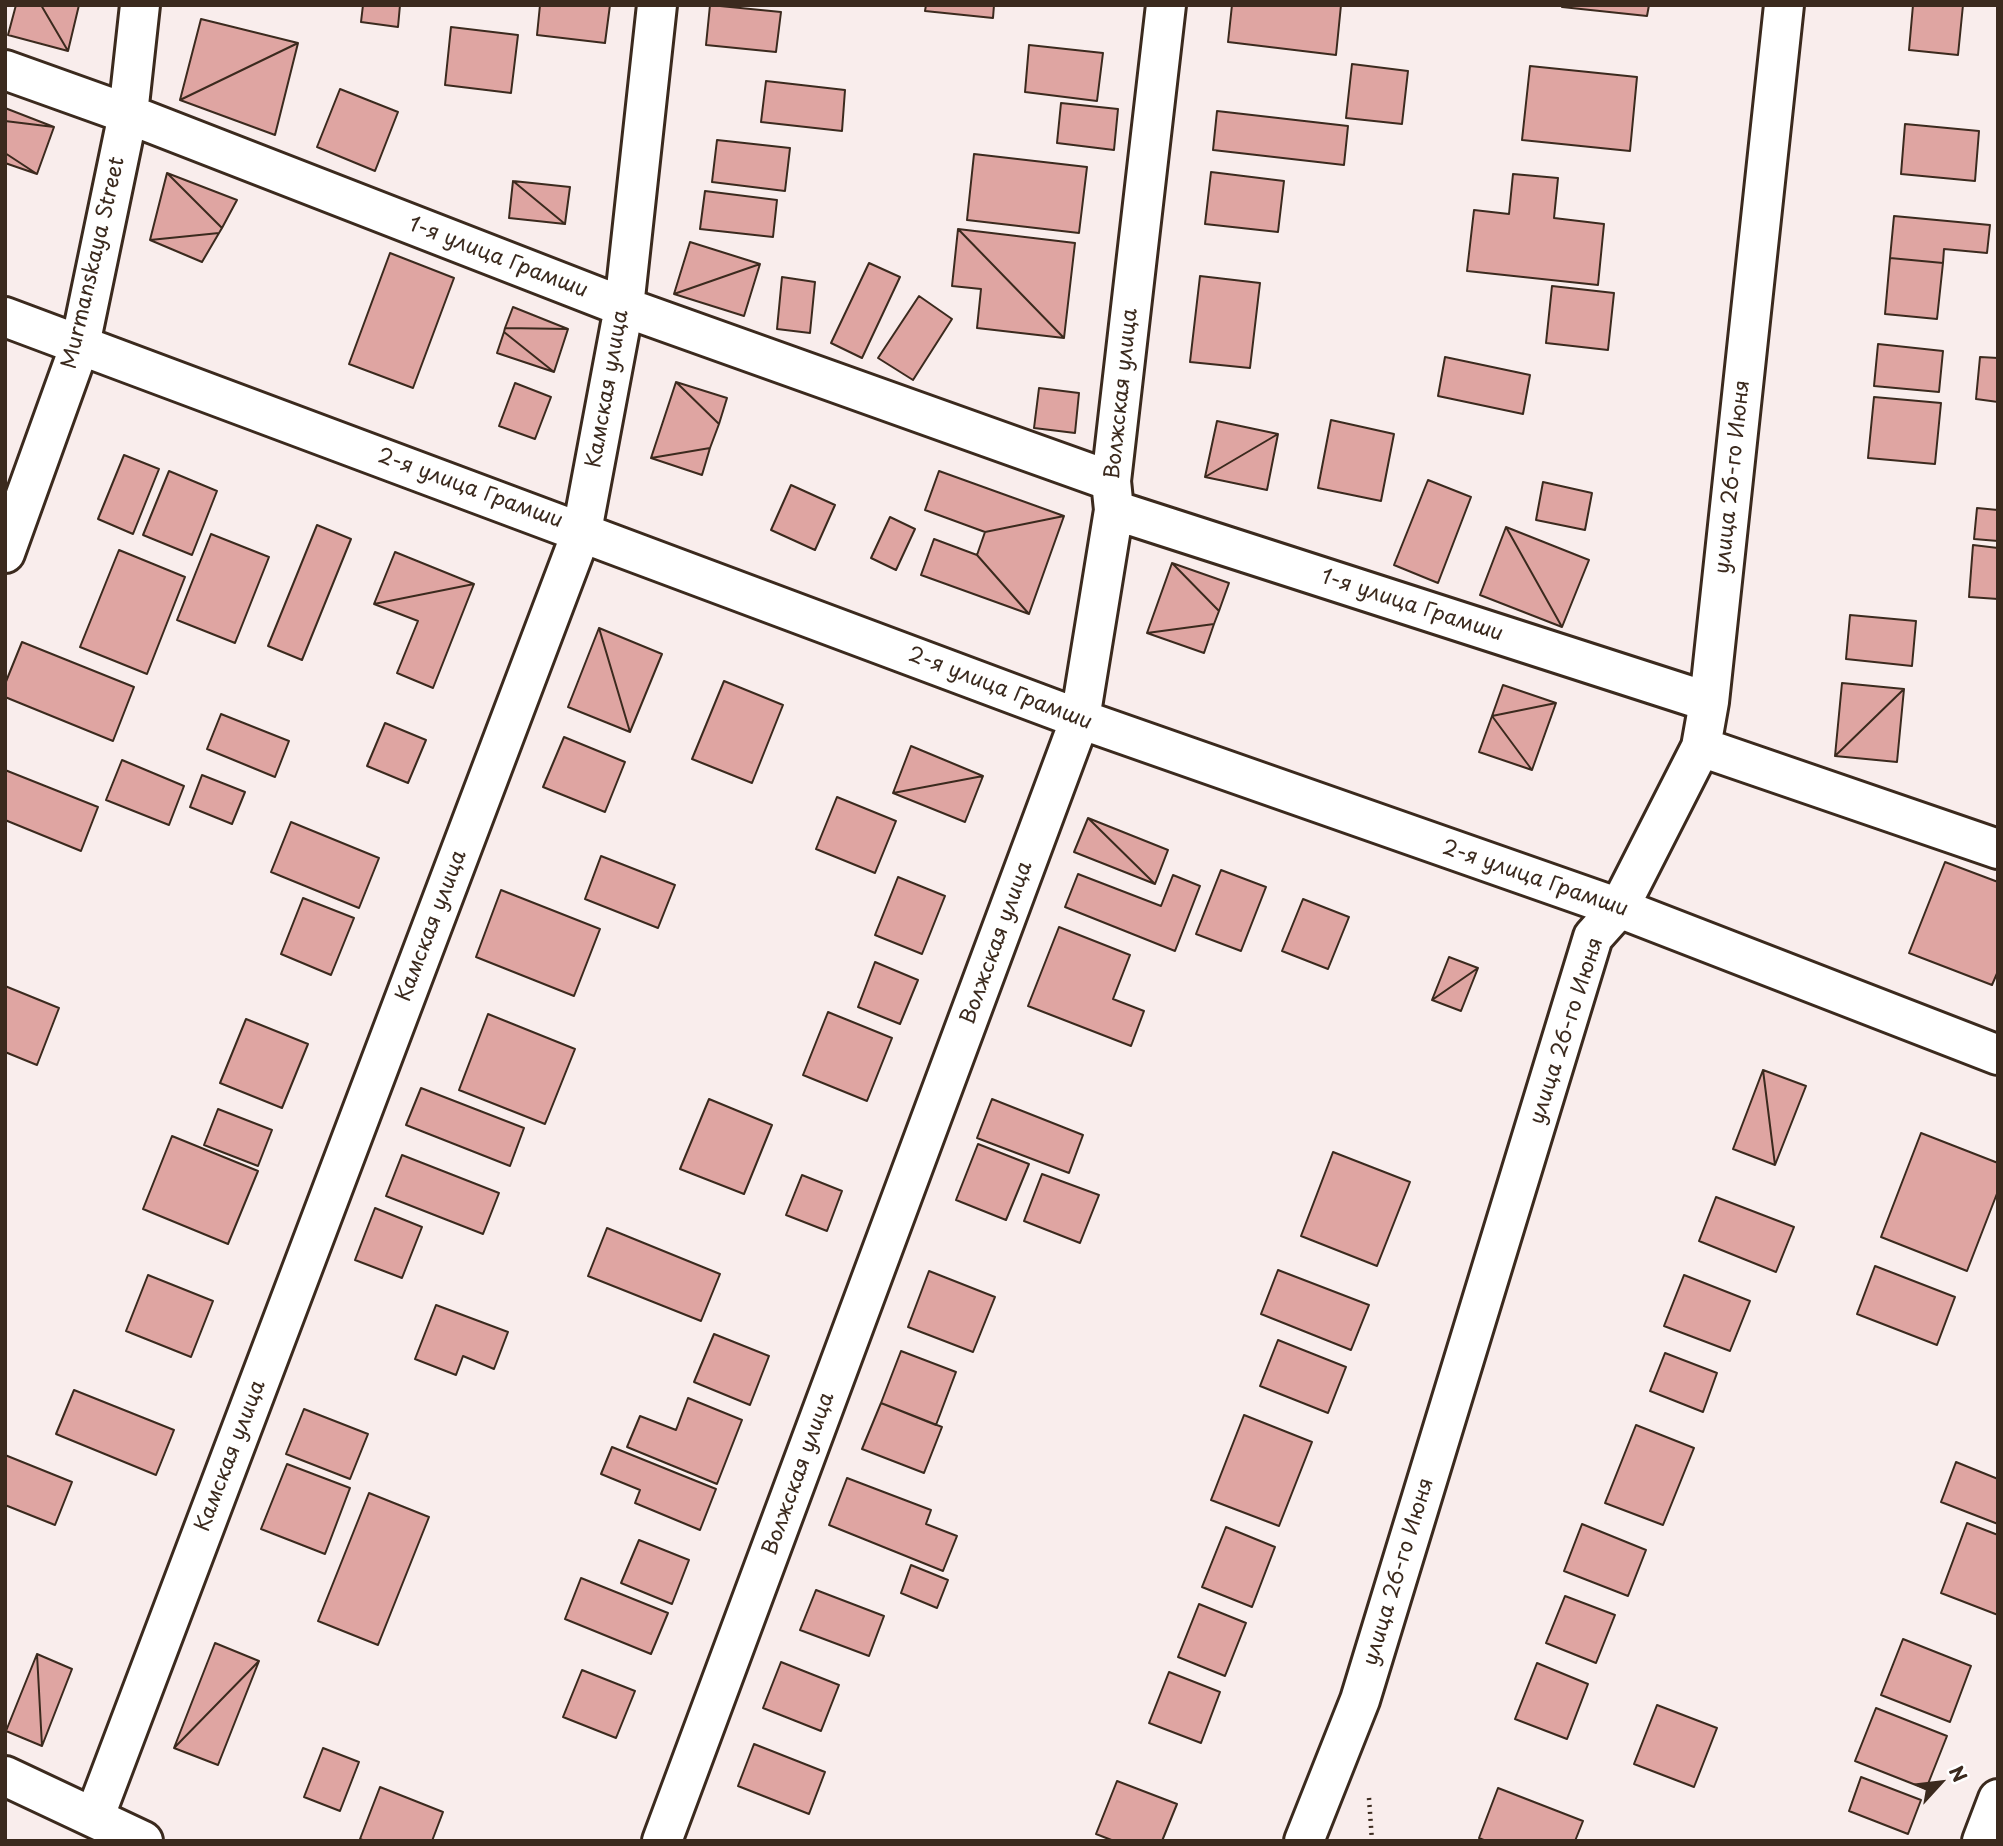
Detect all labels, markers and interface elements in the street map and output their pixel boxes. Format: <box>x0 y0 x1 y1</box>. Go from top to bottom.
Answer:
street label: Murmanskaya Street <box>57 155 131 371</box>
street label: 1-я улица Грамши <box>405 212 591 304</box>
street label: Волжская улица <box>1100 307 1144 481</box>
street label: Камская улица <box>582 308 634 470</box>
street label: улица 26-го Июня <box>1710 379 1756 575</box>
street label: 2-я улица Грамши <box>374 444 566 534</box>
street label: 1-я улица Грамши <box>1318 565 1506 647</box>
street label: 2-я улица Грамши <box>904 642 1096 736</box>
street label: 2-я улица Грамши <box>1439 835 1631 923</box>
street label: Камская улица <box>392 847 472 1005</box>
street label: Волжская улица <box>956 858 1038 1028</box>
street label: улица 26-го Июня <box>1525 934 1609 1128</box>
street label: Камская улица <box>191 1377 271 1535</box>
street label: Волжская улица <box>758 1389 840 1559</box>
street label: улица 26-го Июня <box>1358 1475 1440 1669</box>
north arrow <box>1905 1748 1975 1818</box>
text: N <box>1943 1760 1975 1787</box>

